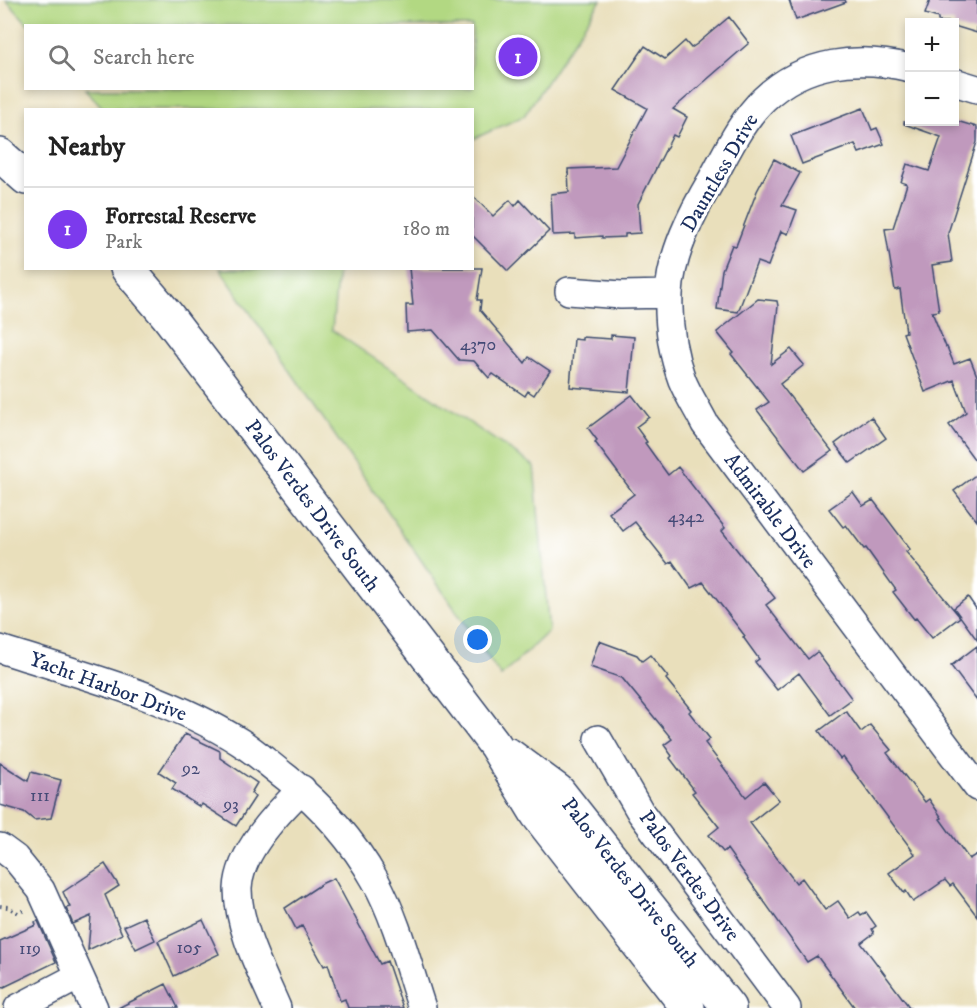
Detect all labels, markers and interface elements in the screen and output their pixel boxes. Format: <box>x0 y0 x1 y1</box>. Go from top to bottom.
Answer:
map controls <box>905 18 959 126</box>
button: + <box>905 18 959 72</box>
search box <box>24 24 474 90</box>
pin: 1 <box>498 34 538 80</box>
icon: search <box>45 41 78 74</box>
text: Search here <box>93 44 195 71</box>
button: − <box>905 72 959 126</box>
street label: Dauntless Drive <box>676 109 765 237</box>
text: Nearby <box>48 131 125 164</box>
text: Forrestal Reserve <box>105 203 256 230</box>
text: 1 <box>64 217 71 242</box>
text: 180 m <box>403 217 450 242</box>
text: Park <box>105 230 142 255</box>
house number: 4370 <box>460 334 496 356</box>
street label: Palos Verdes Drive South <box>239 415 385 597</box>
street label: Admirable Drive <box>718 448 822 574</box>
house number: 4342 <box>668 506 704 528</box>
your location <box>463 625 492 654</box>
street label: Yacht Harbor Drive <box>26 646 190 728</box>
house number: 92 <box>181 758 200 780</box>
house number: 111 <box>30 785 50 807</box>
street label: Palos Verdes Drive South <box>555 793 705 973</box>
house number: 93 <box>222 794 239 816</box>
street label: Palos Verdes Drive <box>633 806 745 947</box>
house number: 105 <box>176 937 202 959</box>
house number: 119 <box>19 938 41 960</box>

